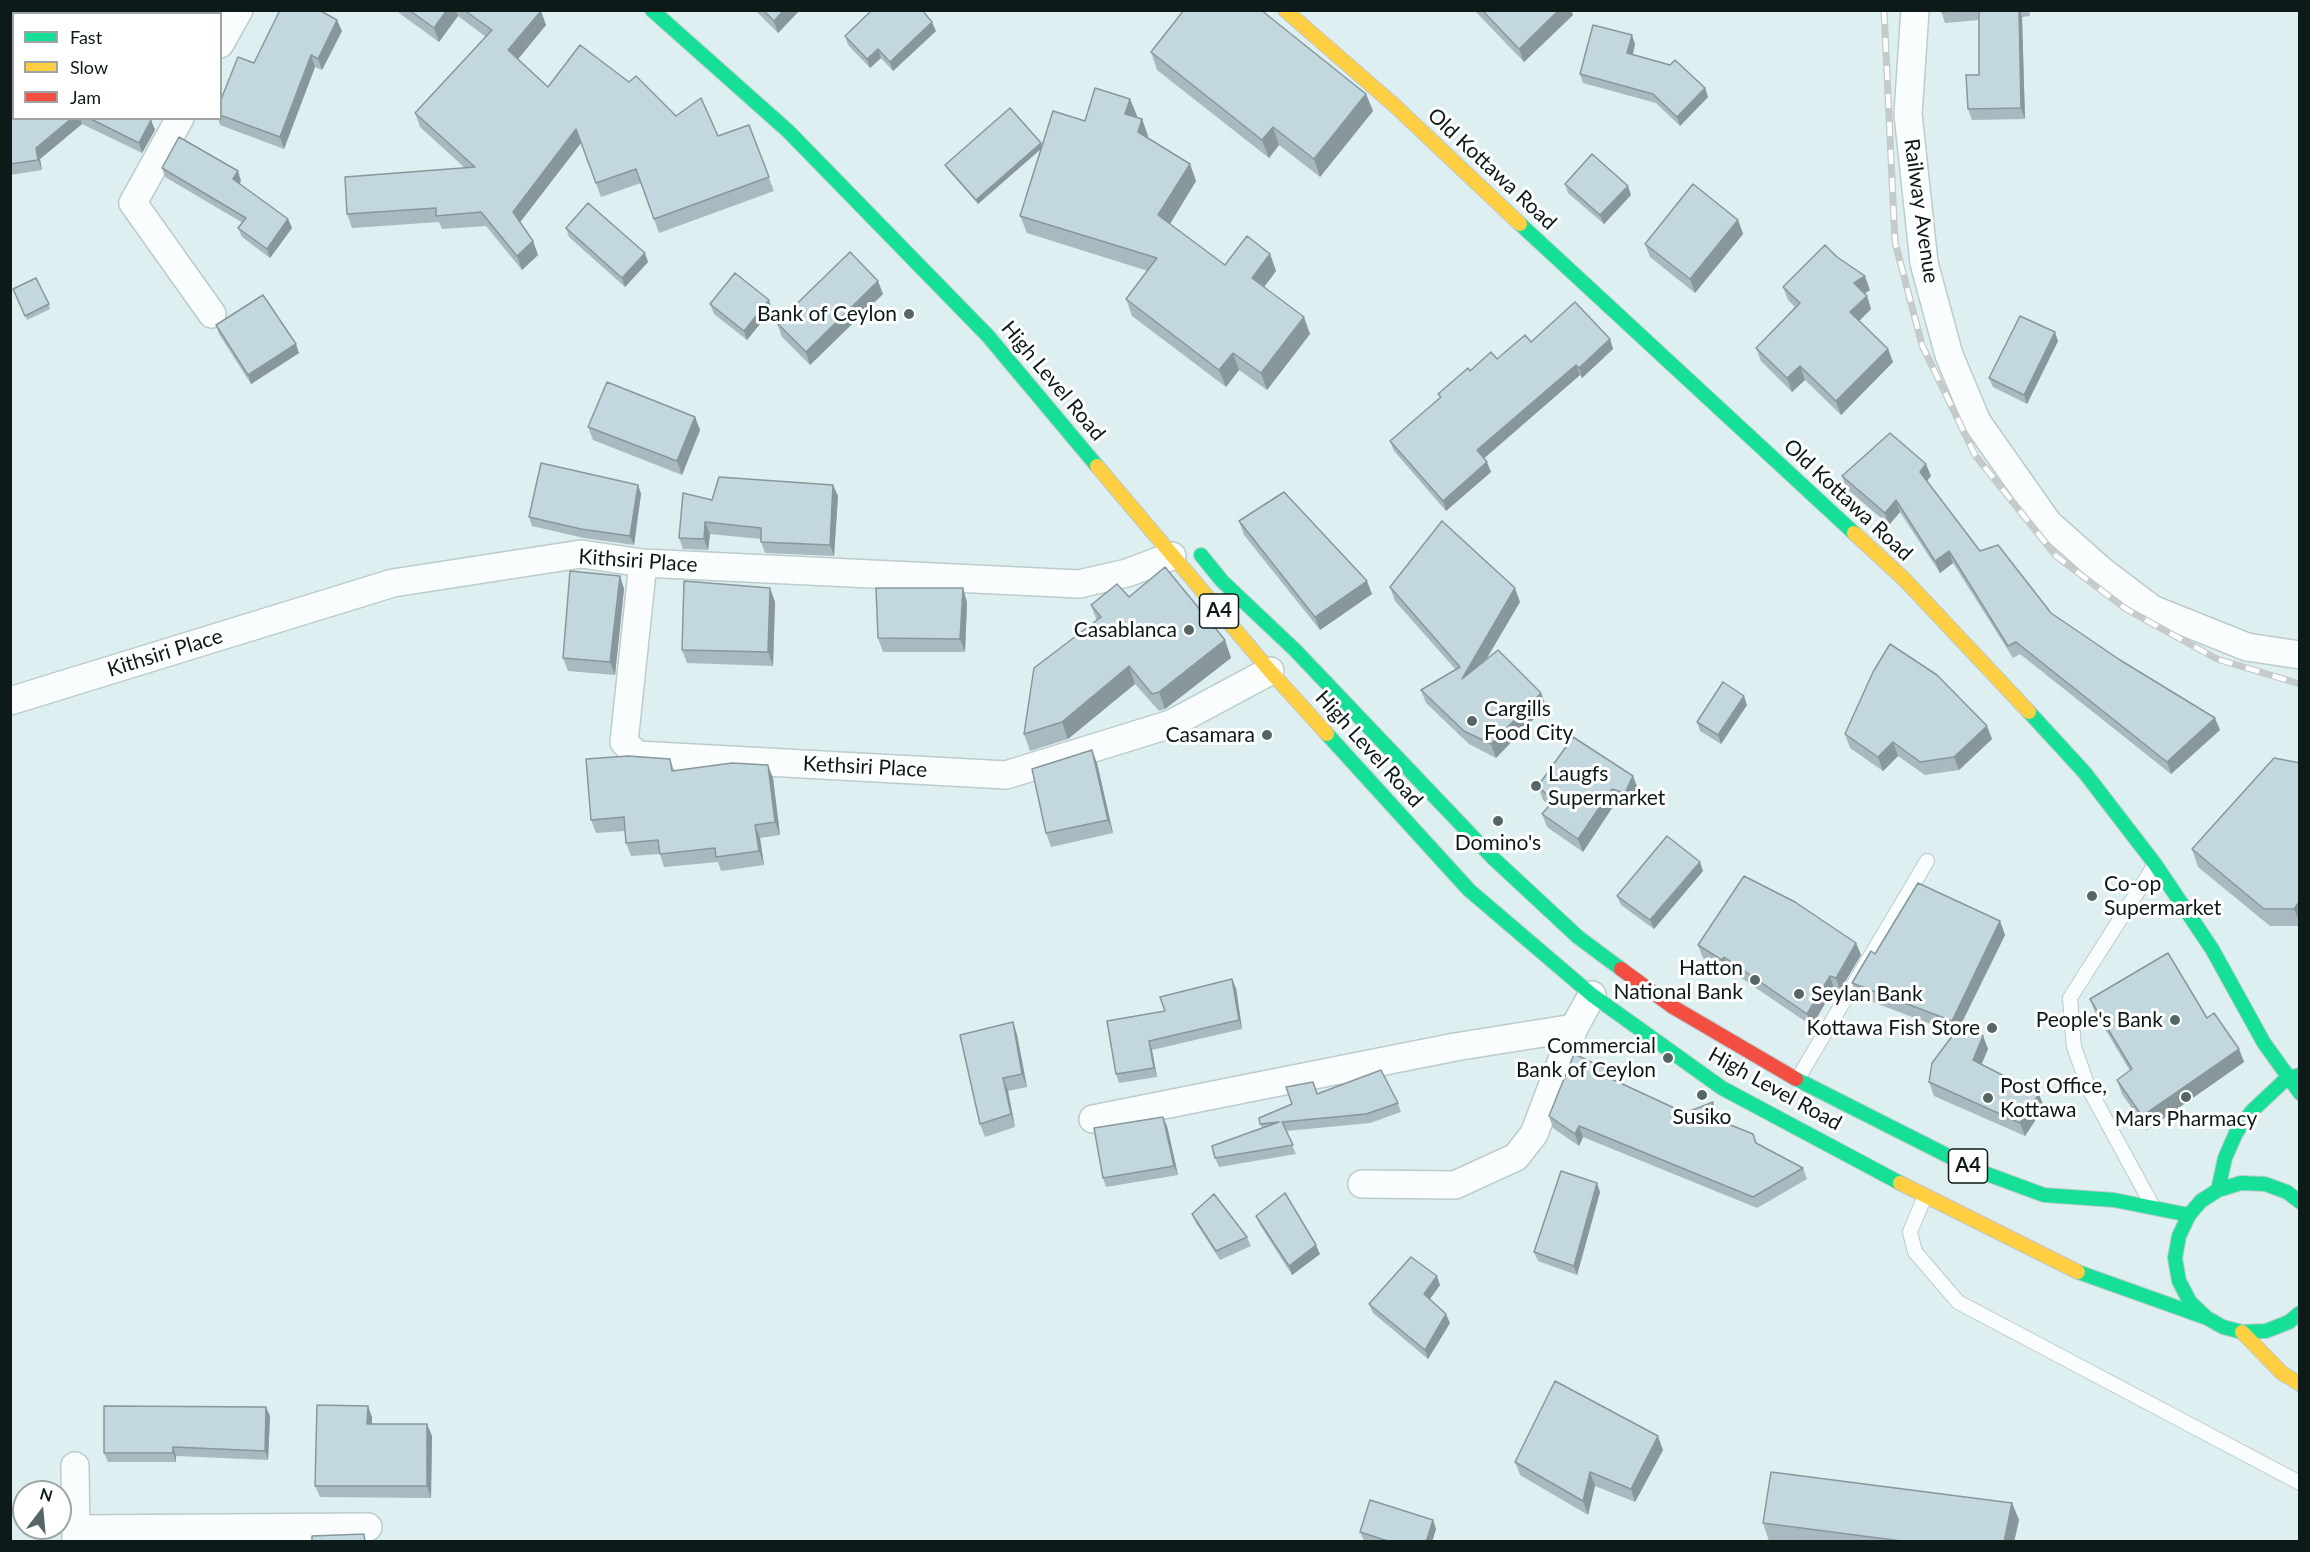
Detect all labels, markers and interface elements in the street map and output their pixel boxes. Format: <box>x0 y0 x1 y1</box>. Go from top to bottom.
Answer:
legend <box>12 12 222 120</box>
text: Fast <box>70 26 102 48</box>
text: Slow <box>70 56 108 78</box>
text: Jam <box>70 86 101 108</box>
street label: Old Kottawa Road <box>1422 103 1562 235</box>
street label: Railway Avenue <box>1898 137 1944 285</box>
place label: Bank of Ceylon <box>757 301 897 327</box>
marker: Bank of Ceylon <box>902 307 916 321</box>
street label: High Level Road <box>996 316 1110 446</box>
street label: Old Kottawa Road <box>1778 434 1918 566</box>
street label: Kithsiri Place <box>578 544 698 578</box>
road number: A4 <box>1200 594 1238 628</box>
place label: Casablanca <box>1074 617 1177 643</box>
marker: Casablanca <box>1182 623 1196 637</box>
street label: Kithsiri Place <box>104 624 226 682</box>
street label: High Level Road <box>1310 685 1428 813</box>
place label: Cargills Food City <box>1484 696 1573 746</box>
marker: Cargills Food City <box>1465 714 1479 728</box>
place label: Casamara <box>1165 722 1255 748</box>
marker: Casamara <box>1260 728 1274 742</box>
street label: Kethsiri Place <box>802 751 928 783</box>
place label: Laugfs Supermarket <box>1548 761 1665 811</box>
marker: Laugfs Supermarket <box>1529 779 1543 793</box>
marker: Domino's <box>1491 814 1505 828</box>
place label: Domino's <box>1455 830 1541 856</box>
place label: Co-op Supermarket <box>2104 871 2221 921</box>
marker: Co-op Supermarket <box>2085 889 2099 903</box>
place label: Hatton National Bank <box>1613 955 1743 1005</box>
marker: Hatton National Bank <box>1748 973 1762 987</box>
place label: Seylan Bank <box>1811 981 1923 1007</box>
marker: Seylan Bank <box>1792 987 1806 1001</box>
place label: People's Bank <box>2036 1007 2163 1033</box>
marker: People's Bank <box>2168 1013 2182 1027</box>
place label: Kottawa Fish Store <box>1807 1015 1980 1041</box>
marker: Kottawa Fish Store <box>1985 1021 1999 1035</box>
place label: Commercial Bank of Ceylon <box>1516 1033 1656 1083</box>
street label: High Level Road <box>1704 1042 1846 1136</box>
marker: Commercial Bank of Ceylon <box>1661 1051 1675 1065</box>
place label: Post Office, Kottawa <box>2000 1073 2107 1123</box>
marker: Susiko <box>1695 1088 1709 1102</box>
marker: Mars Pharmacy <box>2179 1090 2193 1104</box>
marker: Post Office, Kottawa <box>1981 1091 1995 1105</box>
place label: Susiko <box>1673 1104 1731 1130</box>
place label: Mars Pharmacy <box>2115 1106 2257 1132</box>
road number: A4 <box>1948 1149 1988 1183</box>
north arrow <box>12 1480 72 1540</box>
text: N <box>38 1483 55 1505</box>

